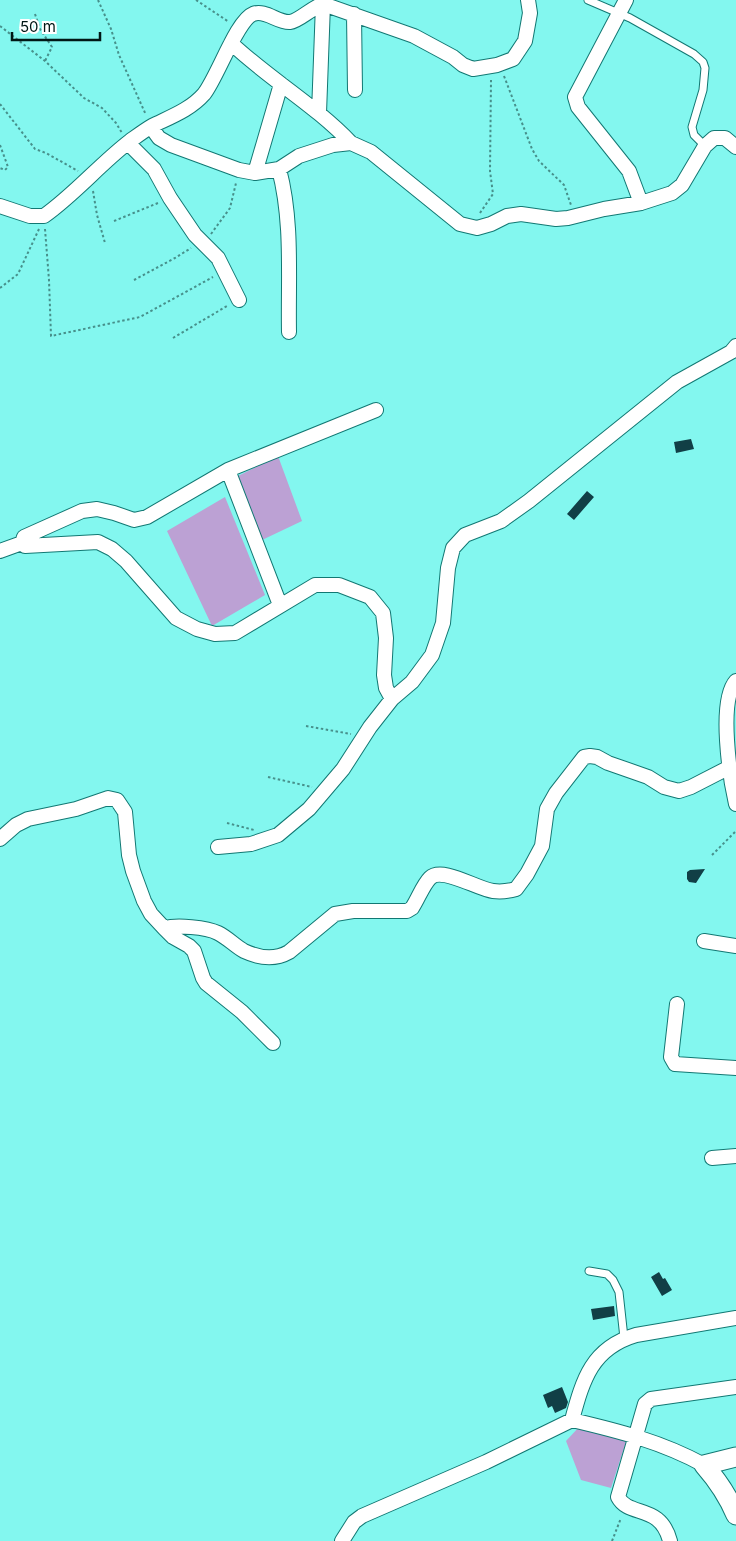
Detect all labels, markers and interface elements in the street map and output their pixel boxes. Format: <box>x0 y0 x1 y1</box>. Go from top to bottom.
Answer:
scale bar <box>12 10 100 42</box>
text: 50 m <box>20 17 56 36</box>

